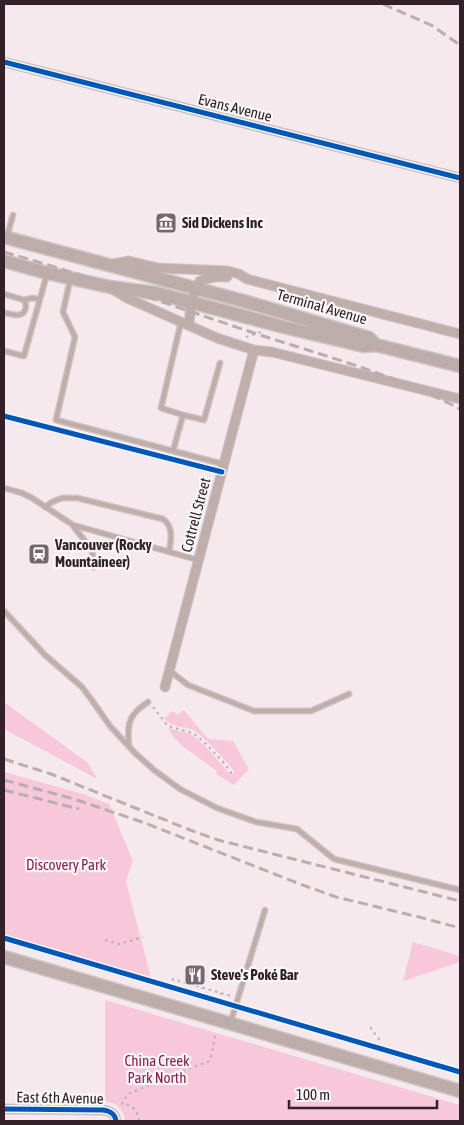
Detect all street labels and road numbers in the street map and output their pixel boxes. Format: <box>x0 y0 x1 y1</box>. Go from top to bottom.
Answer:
street label: Evans Avenue <box>196 90 274 125</box>
street label: Terminal Avenue <box>275 286 369 328</box>
street label: Cottrell Street <box>177 476 214 554</box>
street label: East 6th Avenue <box>16 1088 104 1107</box>

